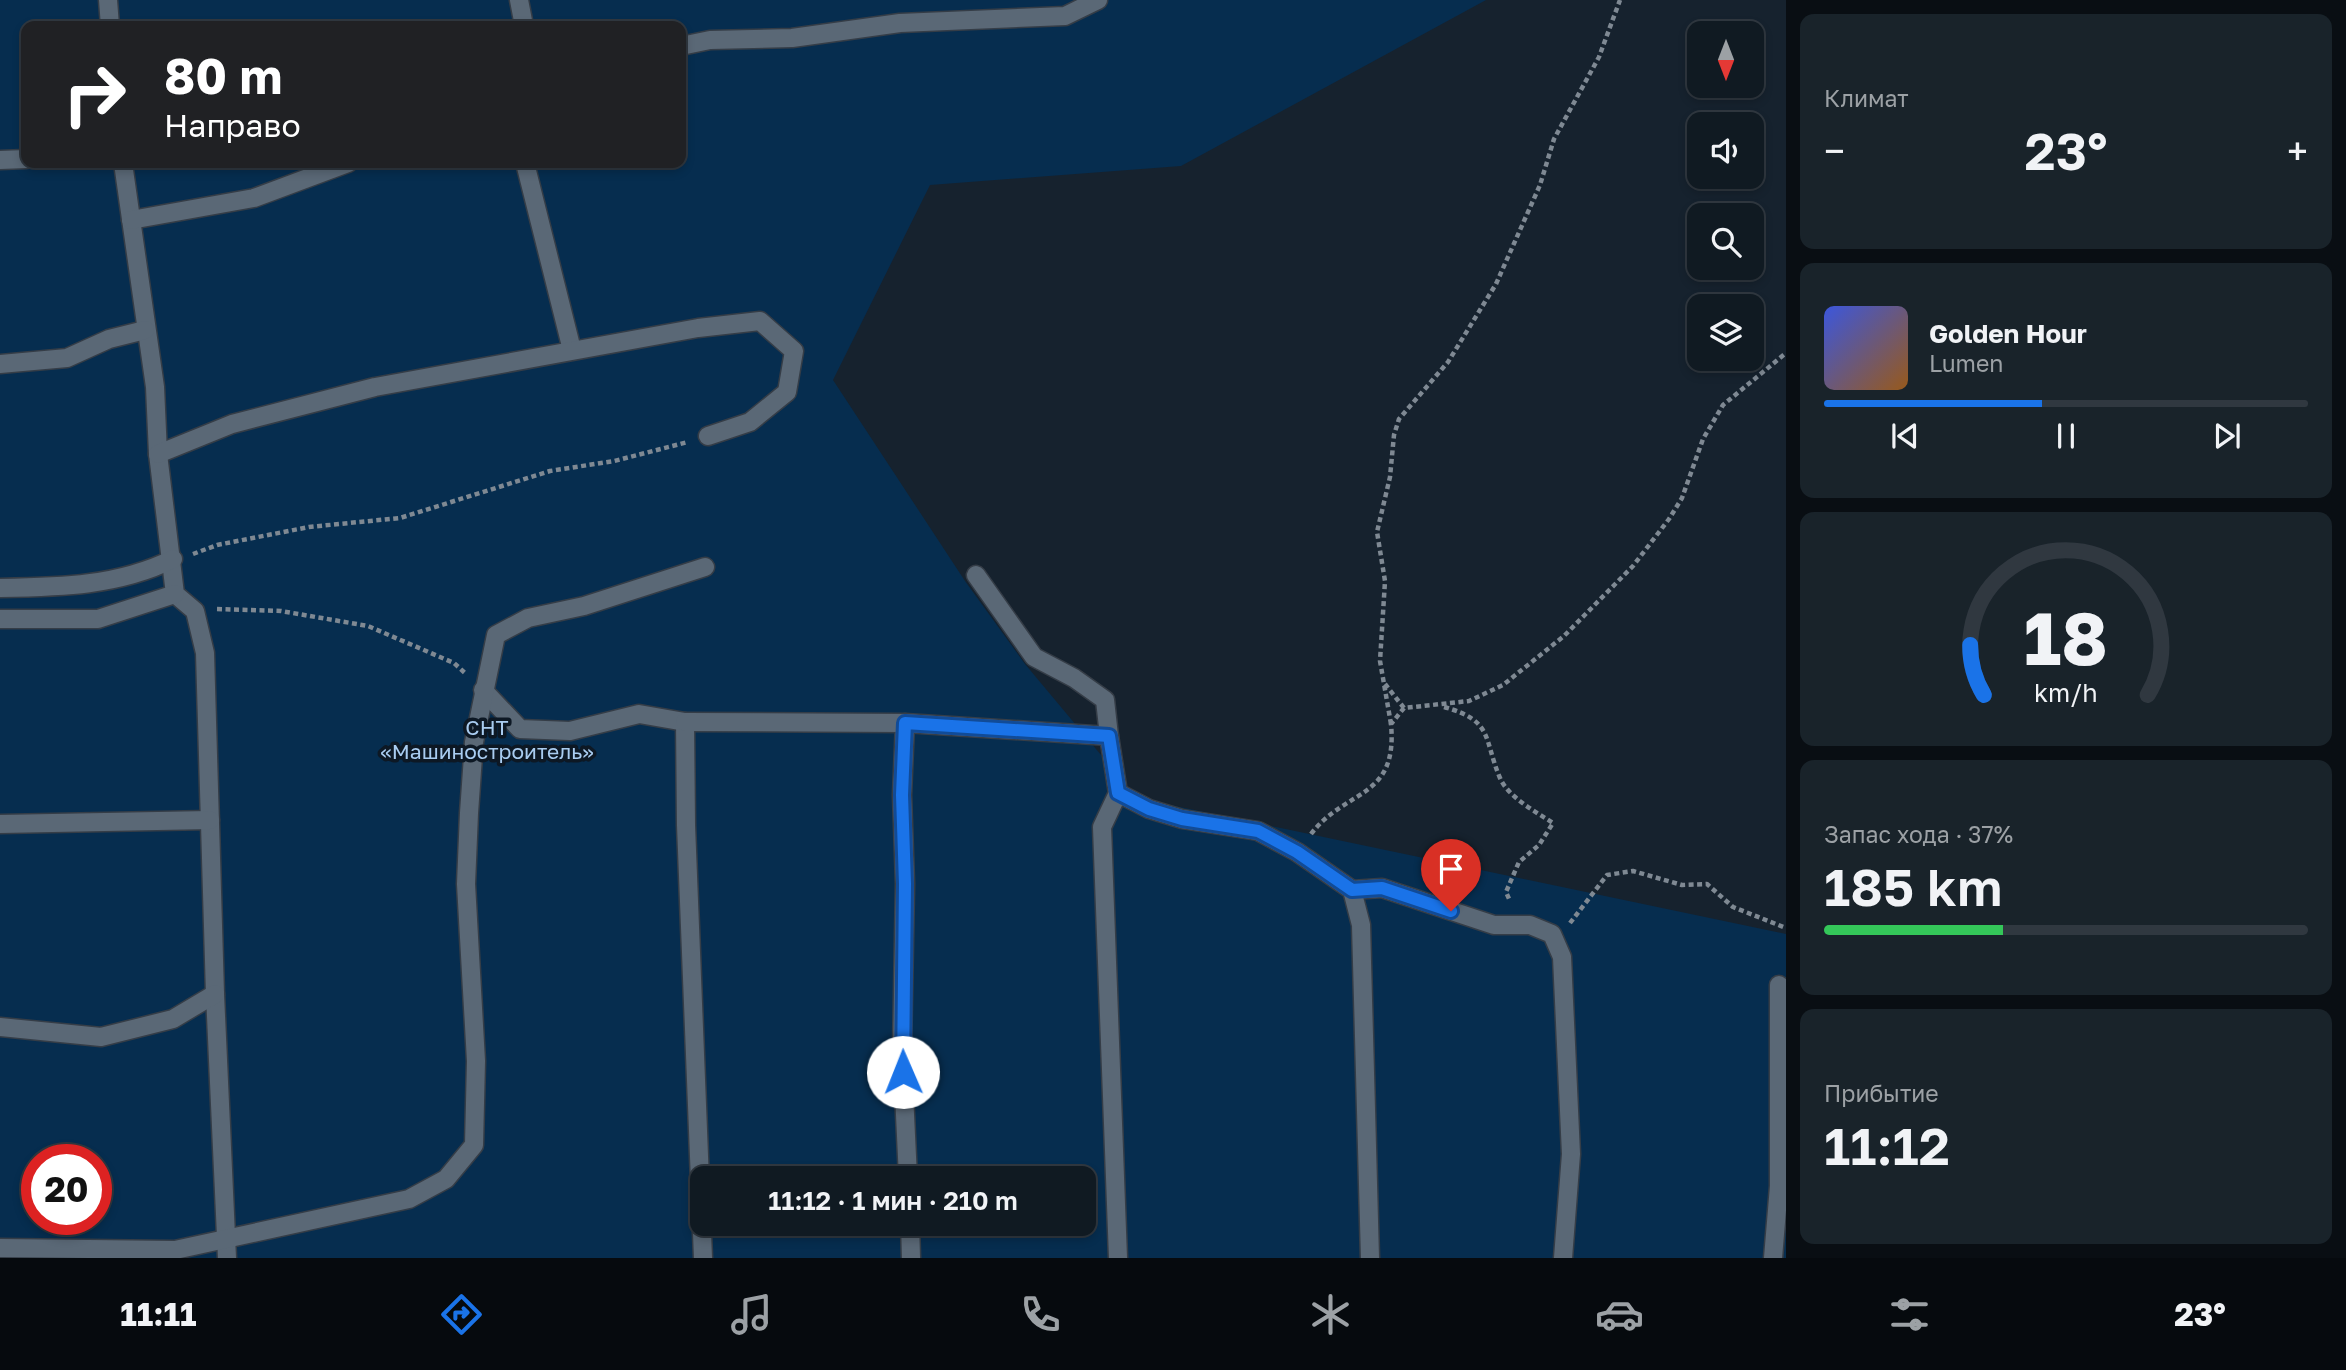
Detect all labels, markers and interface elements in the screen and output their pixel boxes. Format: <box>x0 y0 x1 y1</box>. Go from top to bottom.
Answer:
north arrow <box>1687 21 1764 98</box>
map controls <box>1687 21 1764 371</box>
text: 80 m <box>164 46 282 105</box>
icon: right <box>49 49 140 140</box>
text: Климат <box>1824 84 1909 112</box>
text: Направо <box>164 106 301 144</box>
button: sound <box>1687 112 1764 189</box>
text: 23° <box>2025 119 2107 181</box>
text: − <box>1824 128 1845 173</box>
text: + <box>2287 128 2308 173</box>
button: search <box>1687 203 1764 280</box>
button: layers <box>1687 294 1764 371</box>
text: Golden Hour <box>1929 318 2087 349</box>
text: Lumen <box>1929 349 2003 377</box>
icon: previous <box>1886 417 1924 455</box>
icon: pause <box>2047 417 2085 455</box>
icon: next <box>2208 417 2246 455</box>
text: 18 <box>2024 594 2108 681</box>
text: km/h <box>2034 677 2098 708</box>
park label: СНТ «Машиностроитель» <box>380 714 594 764</box>
text: Запас хода · 37% <box>1824 820 2013 848</box>
pin <box>1421 839 1481 911</box>
icon: arrive <box>1432 850 1470 888</box>
text: 185 km <box>1824 855 2002 917</box>
position arrow <box>866 1035 940 1109</box>
text: Прибытие <box>1824 1079 1939 1107</box>
text: 11:12 <box>1824 1114 1950 1176</box>
speed limit sign: 20 <box>21 1144 112 1235</box>
text: 11:12 · 1 мин · 210 m <box>768 1185 1018 1216</box>
icon: directions <box>437 1290 486 1339</box>
icon: music <box>727 1290 776 1339</box>
icon: phone <box>1016 1290 1065 1339</box>
icon: climate <box>1306 1290 1355 1339</box>
icon: car <box>1595 1290 1644 1339</box>
icon: filters <box>1885 1290 1934 1339</box>
text: 11:11 <box>120 1295 196 1333</box>
text: 23° <box>2174 1295 2226 1333</box>

